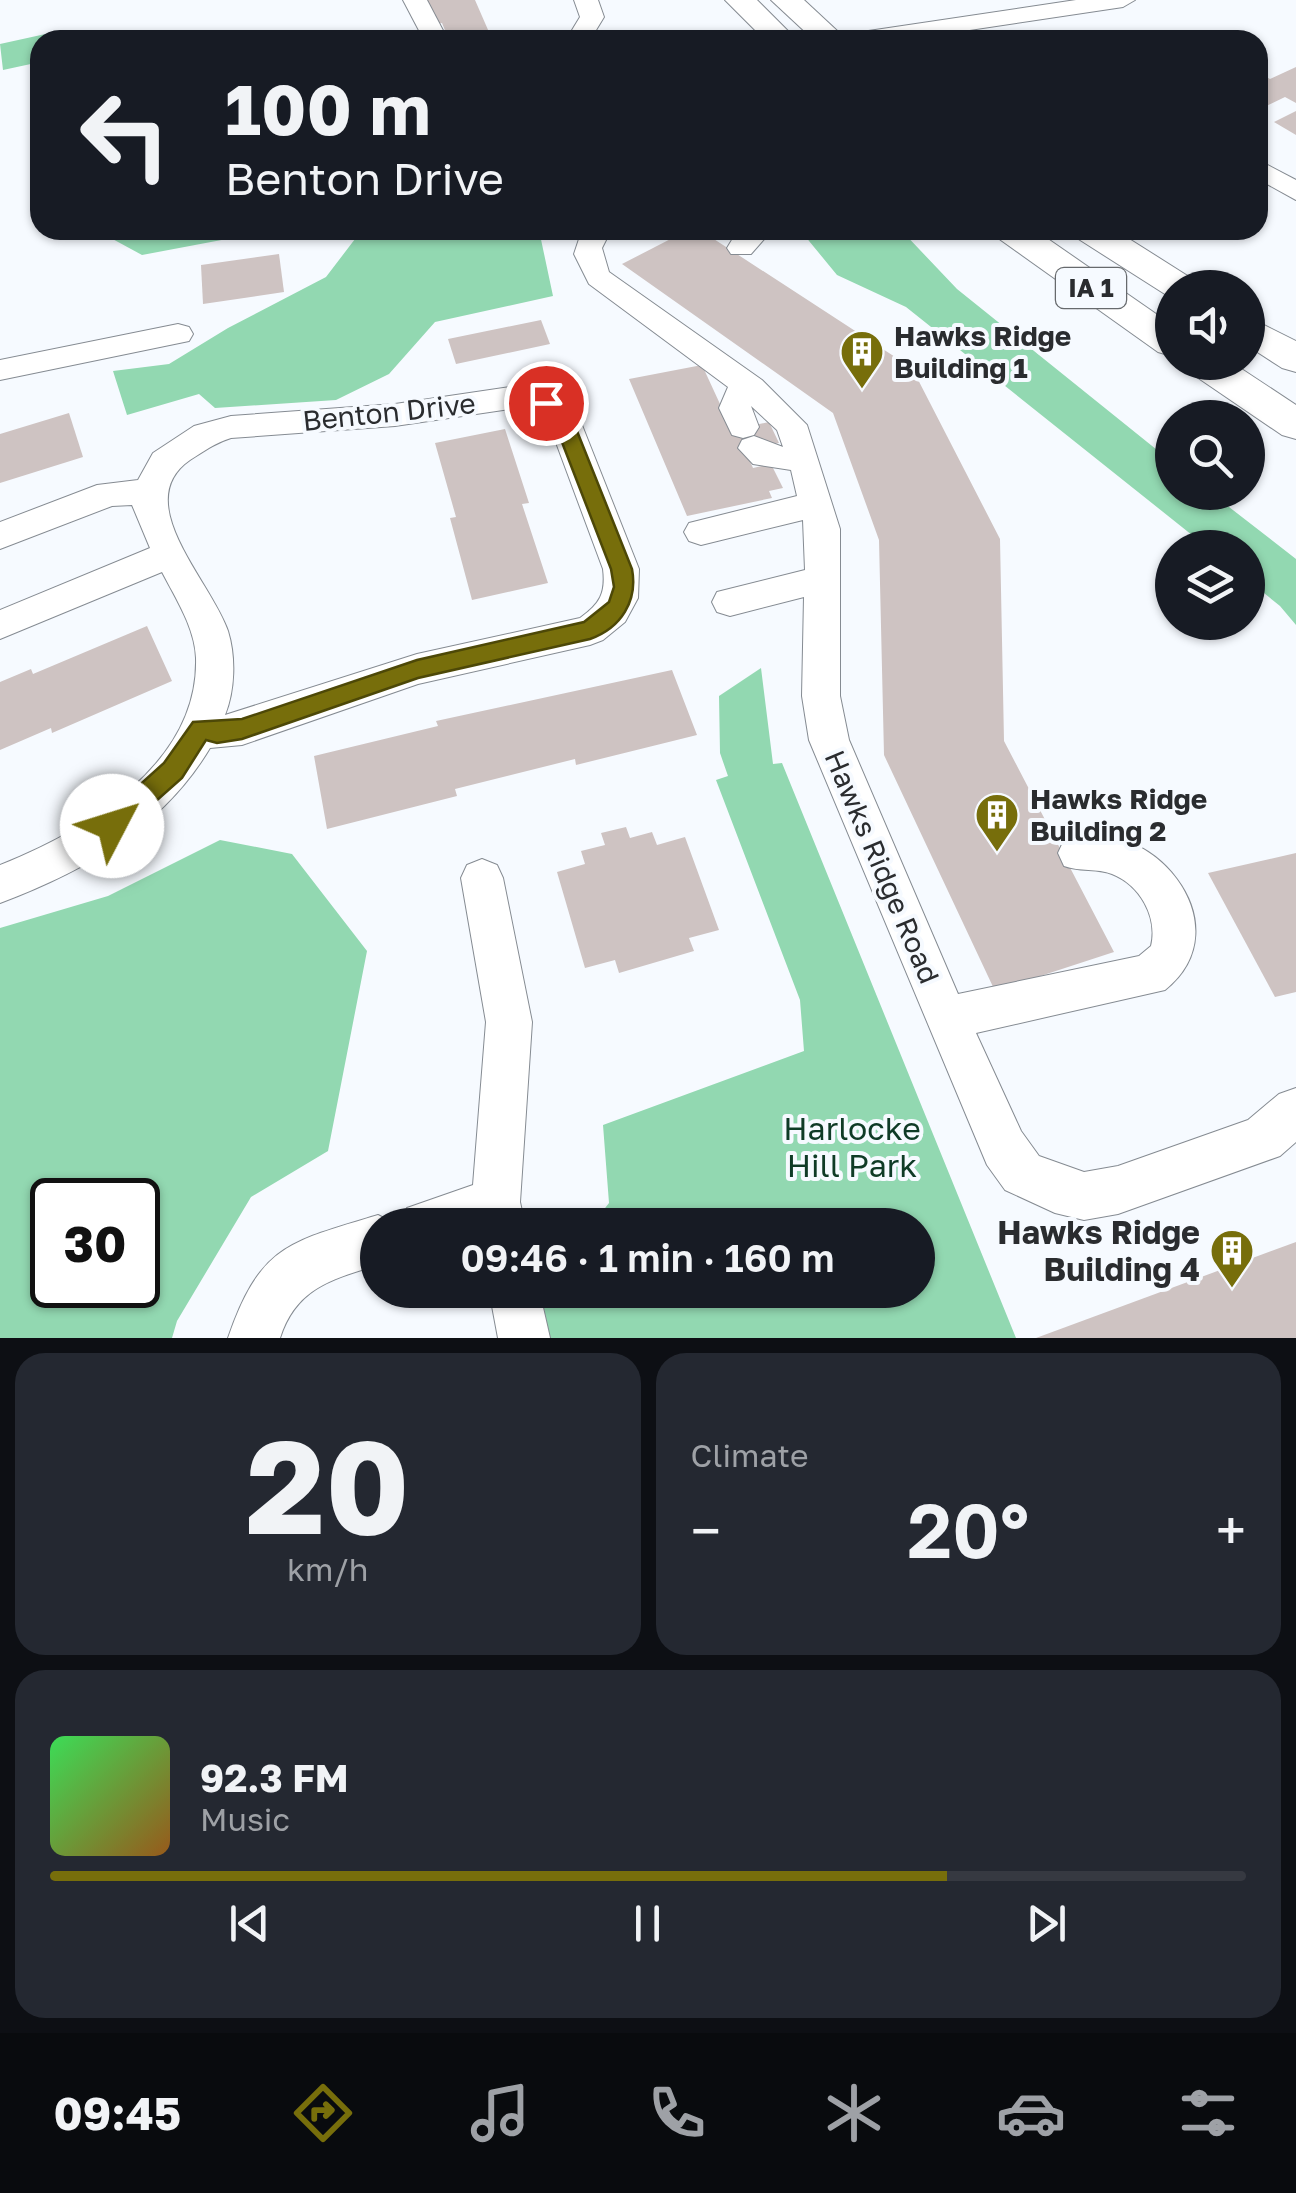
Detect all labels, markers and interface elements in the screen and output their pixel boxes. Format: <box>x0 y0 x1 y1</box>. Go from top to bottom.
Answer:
text: 100 m <box>225 66 431 150</box>
icon: left <box>60 70 190 200</box>
text: Benton Drive <box>225 151 504 205</box>
road number: IA 1 <box>1056 268 1126 308</box>
map controls <box>1155 270 1265 640</box>
button: sound <box>1155 270 1265 380</box>
place label: Hawks Ridge Building 1 <box>894 319 1071 384</box>
building icon: Hawks Ridge Building 1 <box>839 329 885 390</box>
pin <box>504 361 589 446</box>
icon: arrive <box>519 376 574 431</box>
street label: Benton Drive <box>301 386 477 437</box>
button: search <box>1155 400 1265 510</box>
button: layers <box>1155 530 1265 640</box>
street label: Hawks Ridge Road <box>818 745 946 988</box>
position arrow <box>60 774 164 878</box>
place label: Hawks Ridge Building 2 <box>1030 782 1207 847</box>
building icon: Hawks Ridge Building 2 <box>974 792 1020 853</box>
park label: Harlocke Hill Park <box>783 1109 921 1184</box>
speed limit sign: 30 <box>30 1178 160 1308</box>
place label: Hawks Ridge Building 4 <box>997 1213 1200 1288</box>
building icon: Hawks Ridge Building 4 <box>1209 1228 1255 1289</box>
text: 09:46 · 1 min · 160 m <box>461 1235 835 1280</box>
text: 20 <box>246 1407 410 1563</box>
text: Climate <box>691 1436 809 1474</box>
text: 20° <box>907 1484 1029 1575</box>
text: − <box>691 1497 721 1563</box>
text: + <box>1216 1497 1246 1563</box>
text: km/h <box>287 1550 368 1588</box>
text: 92.3 FM <box>200 1755 349 1800</box>
text: Music <box>200 1800 290 1838</box>
icon: previous <box>222 1896 277 1951</box>
icon: pause <box>620 1896 675 1951</box>
icon: next <box>1019 1896 1074 1951</box>
icon: directions <box>288 2078 358 2148</box>
icon: music <box>465 2078 535 2148</box>
icon: phone <box>642 2078 712 2148</box>
icon: climate <box>819 2078 889 2148</box>
icon: car <box>996 2078 1066 2148</box>
icon: filters <box>1173 2078 1243 2148</box>
text: 09:45 <box>53 2086 181 2140</box>

